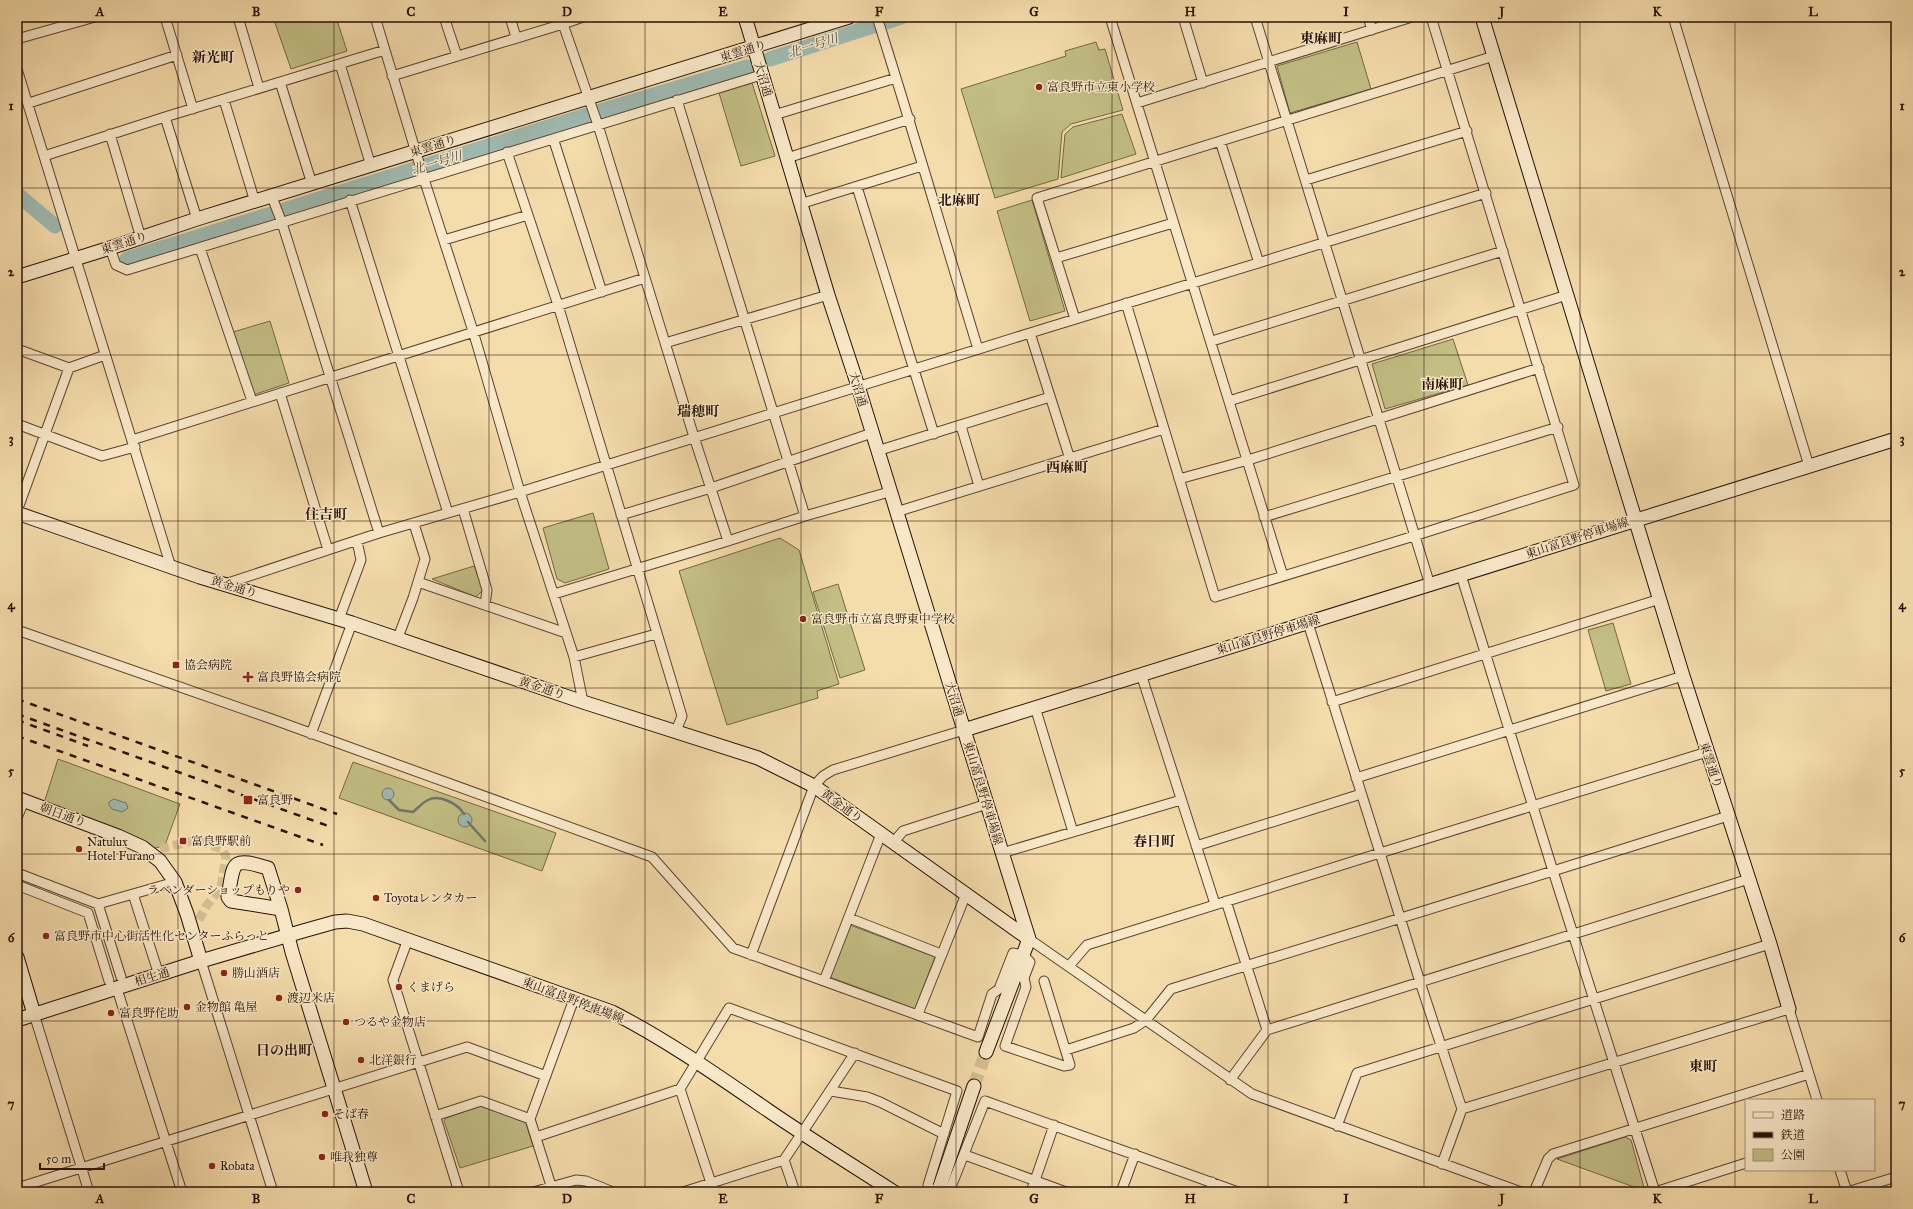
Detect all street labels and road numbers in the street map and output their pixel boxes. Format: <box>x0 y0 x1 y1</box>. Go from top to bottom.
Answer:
street label: 東雲通り <box>718 37 768 65</box>
street label: 大沼通 <box>751 60 775 98</box>
street label: 東雲通り <box>408 132 458 160</box>
street label: 東雲通り <box>99 229 149 257</box>
street label: 大沼通 <box>846 370 870 408</box>
street label: 東山富良野停車場線 <box>1523 515 1631 561</box>
street label: 黄金通り <box>209 573 259 601</box>
street label: 東山富良野停車場線 <box>1214 613 1322 657</box>
street label: 黄金通り <box>517 674 567 702</box>
street label: 大沼通 <box>942 680 966 718</box>
street label: 東山富良野停車場線 <box>961 739 1005 847</box>
street label: 東雲通り <box>1697 740 1725 790</box>
street label: 黄金通り <box>818 786 866 826</box>
street label: 朝日通り <box>38 800 88 830</box>
street label: 相生通 <box>133 965 171 989</box>
street label: 東山富良野停車場線 <box>520 974 626 1026</box>

